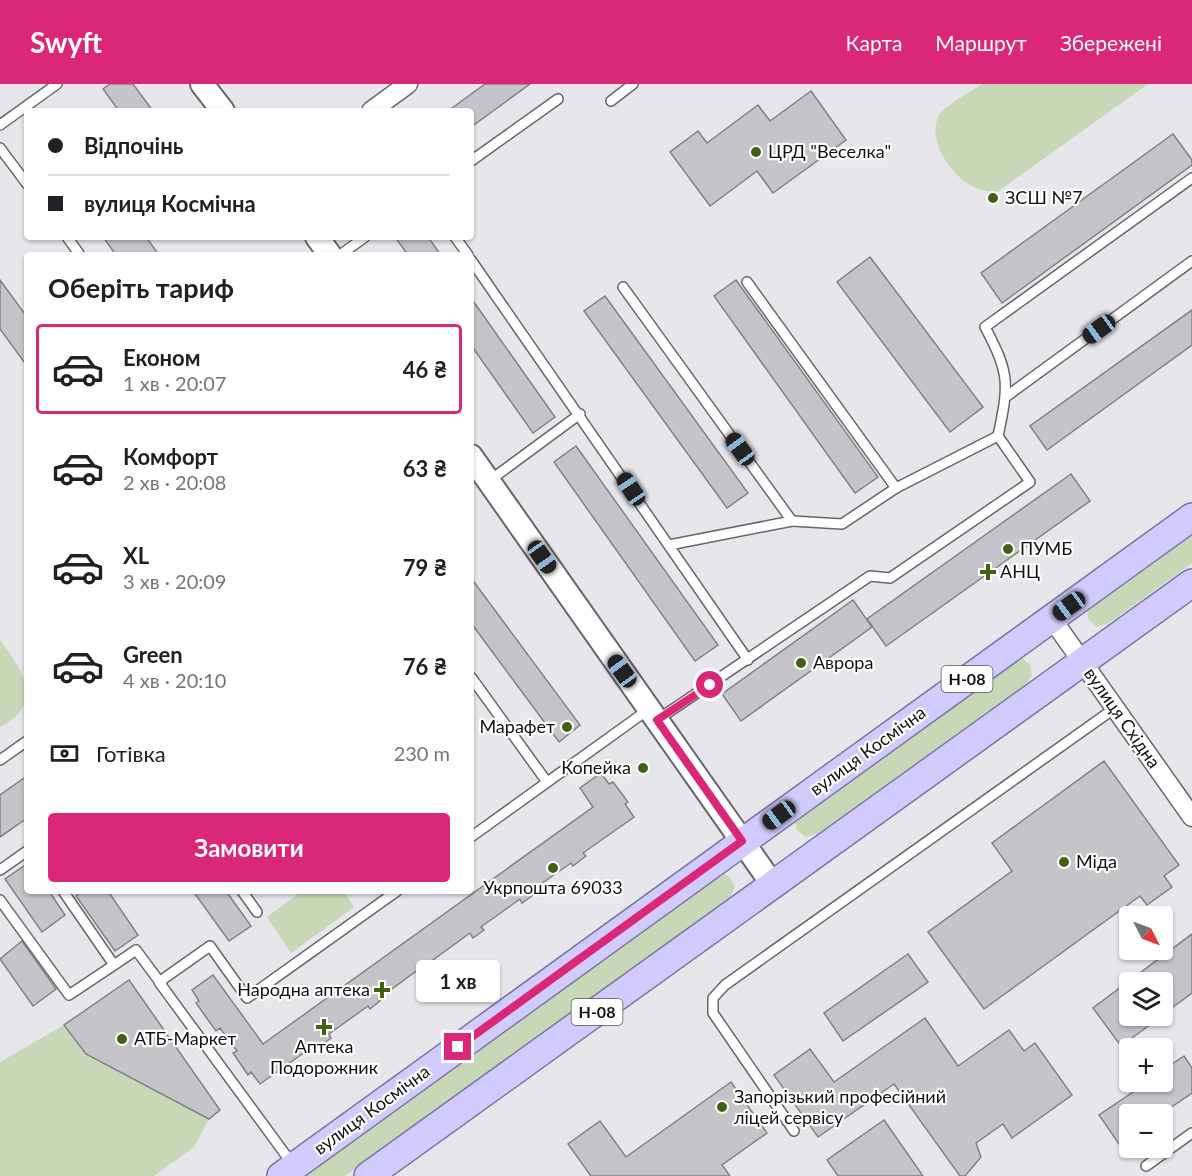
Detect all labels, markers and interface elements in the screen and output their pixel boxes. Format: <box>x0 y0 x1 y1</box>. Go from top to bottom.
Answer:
text: Swyft <box>30 25 102 59</box>
text: Карта <box>846 30 902 55</box>
text: Маршрут <box>935 30 1027 55</box>
text: Збережені <box>1060 30 1162 55</box>
text: Відпочінь <box>84 132 183 159</box>
place label: ЦРД "Веселка" <box>768 140 891 162</box>
marker: ЦРД "Веселка" <box>749 145 763 159</box>
place label: ЗСШ №7 <box>1005 186 1083 208</box>
text: вулиця Космічна <box>84 190 256 217</box>
marker: ЗСШ №7 <box>986 191 1000 205</box>
text: Оберіть тариф <box>48 271 234 304</box>
car <box>1079 311 1119 347</box>
icon: car <box>51 342 105 396</box>
text: Економ <box>123 344 201 371</box>
text: 46 ₴ <box>403 356 447 383</box>
text: 1 хв · 20:07 <box>123 371 226 395</box>
car <box>722 429 758 469</box>
icon: car <box>51 441 105 495</box>
text: Комфорт <box>123 443 218 470</box>
text: 63 ₴ <box>403 455 447 482</box>
car <box>613 469 649 509</box>
text: 2 хв · 20:08 <box>123 470 226 494</box>
car <box>524 537 560 577</box>
place label: ПУМБ <box>1020 537 1072 559</box>
icon: car <box>51 540 105 594</box>
text: XL <box>123 542 149 569</box>
marker: ПУМБ <box>1001 542 1015 556</box>
text: 79 ₴ <box>403 554 447 581</box>
place label: АНЦ <box>1000 560 1040 582</box>
marker: АНЦ <box>981 565 995 579</box>
text: 3 хв · 20:09 <box>123 569 226 593</box>
car <box>1049 588 1089 624</box>
icon: car <box>51 639 105 693</box>
text: Green <box>123 641 183 668</box>
car <box>604 651 640 691</box>
place label: Аврора <box>813 651 873 673</box>
text: 76 ₴ <box>403 653 447 680</box>
marker: Аврора <box>794 656 808 670</box>
street label: вулиця Східна <box>1080 663 1166 772</box>
road number: Н-08 <box>942 666 992 692</box>
text: 4 хв · 20:10 <box>123 668 226 692</box>
route start <box>696 671 723 698</box>
street label: вулиця Космічна <box>805 701 930 800</box>
place label: Марафет <box>479 715 555 737</box>
marker: Марафет <box>560 720 574 734</box>
icon: cash <box>48 737 81 770</box>
text: Готівка <box>96 740 166 767</box>
text: 230 m <box>394 741 450 765</box>
place label: Копейка <box>561 756 631 778</box>
marker: Копейка <box>636 761 650 775</box>
car <box>759 797 799 833</box>
button: Замовити <box>48 813 450 882</box>
place label: Міда <box>1076 850 1117 872</box>
marker: Міда <box>1057 855 1071 869</box>
marker: Укрпошта 69033 <box>546 861 560 875</box>
place label: Укрпошта 69033 <box>483 876 623 898</box>
north arrow <box>1119 906 1173 960</box>
map controls <box>1119 906 1173 1158</box>
callout: 1 хв <box>416 960 500 1002</box>
text: 1 хв <box>440 969 476 993</box>
button: layers <box>1119 972 1173 1026</box>
place label: Народна аптека <box>237 978 370 1000</box>
marker: Народна аптека <box>375 983 389 997</box>
road number: Н-08 <box>572 999 622 1025</box>
marker: Аптека Подорожник <box>317 1020 331 1034</box>
place label: АТБ-Маркет <box>134 1027 236 1049</box>
marker: АТБ-Маркет <box>115 1032 129 1046</box>
route end <box>444 1033 471 1060</box>
place label: Аптека Подорожник <box>270 1035 379 1078</box>
button: + <box>1119 1038 1173 1092</box>
street label: вулиця Космічна <box>309 1060 434 1159</box>
place label: Запорізький професійний ліцей сервісу <box>734 1085 946 1128</box>
marker: Запорізький професійний ліцей сервісу <box>715 1100 729 1114</box>
button: − <box>1119 1104 1173 1158</box>

